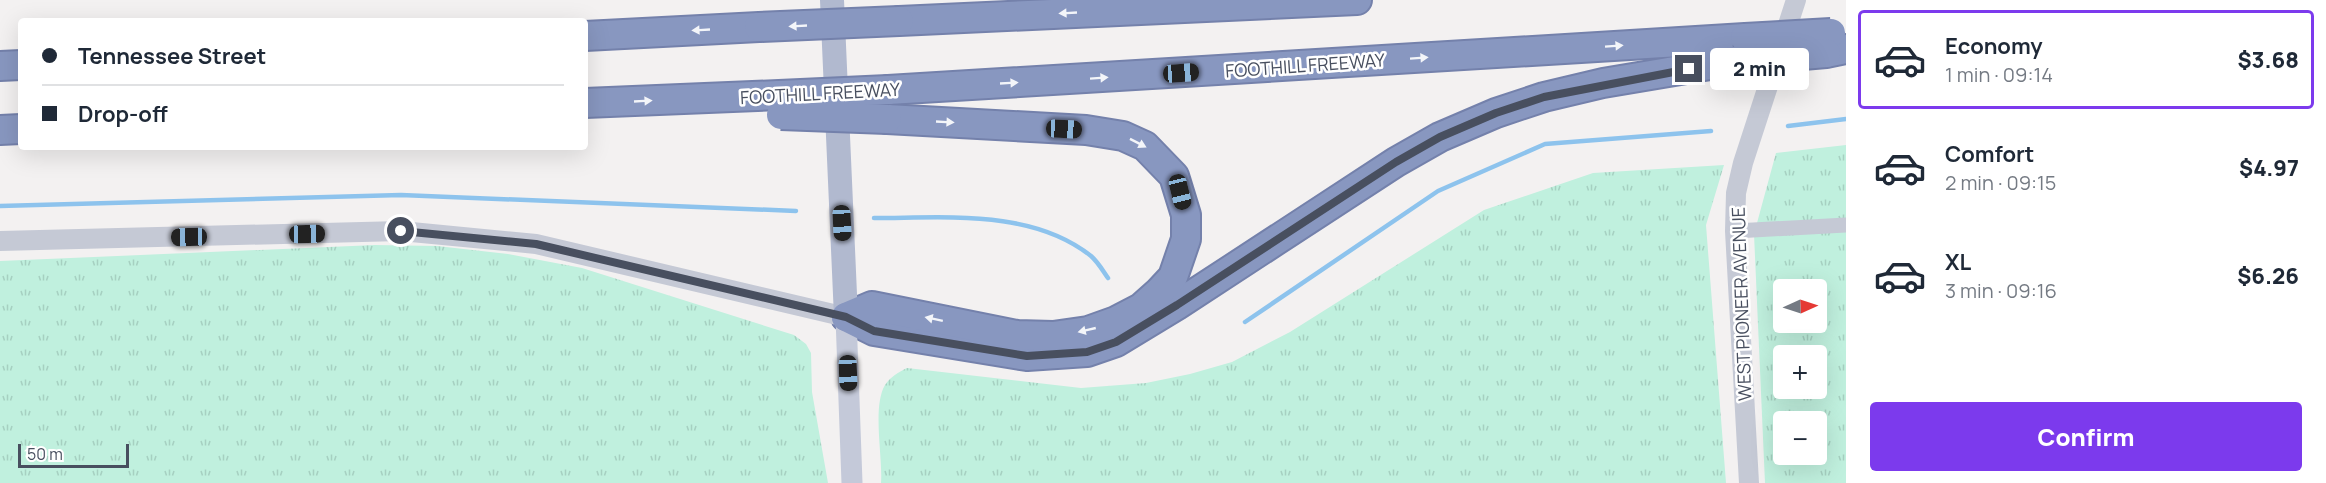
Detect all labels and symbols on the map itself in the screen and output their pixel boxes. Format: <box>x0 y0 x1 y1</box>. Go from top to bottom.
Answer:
one-way arrow <box>1059 9 1078 18</box>
one-way arrow <box>789 21 808 30</box>
one-way arrow <box>691 26 710 35</box>
one-way arrow <box>1604 41 1623 51</box>
street label: FOOTHILL FREEWAY <box>1224 47 1387 83</box>
callout: 2 min <box>1710 48 1809 90</box>
one-way arrow <box>1409 53 1428 63</box>
route end <box>1675 55 1702 82</box>
car <box>1162 63 1200 83</box>
one-way arrow <box>1089 73 1108 83</box>
street label: FOOTHILL FREEWAY <box>740 77 901 109</box>
one-way arrow <box>1000 79 1019 88</box>
one-way arrow <box>634 96 653 105</box>
one-way arrow <box>935 118 954 127</box>
car <box>1046 119 1082 139</box>
one-way arrow <box>1129 138 1146 148</box>
car <box>1167 172 1193 212</box>
car <box>832 205 852 241</box>
street label: WEST PIONEER AVENUE <box>1726 207 1756 401</box>
route start <box>387 217 414 244</box>
car <box>289 225 325 243</box>
car <box>171 228 207 246</box>
north arrow <box>1773 279 1827 333</box>
one-way arrow <box>924 314 943 323</box>
one-way arrow <box>1078 326 1097 335</box>
car <box>838 355 858 391</box>
scale bar <box>18 441 129 468</box>

